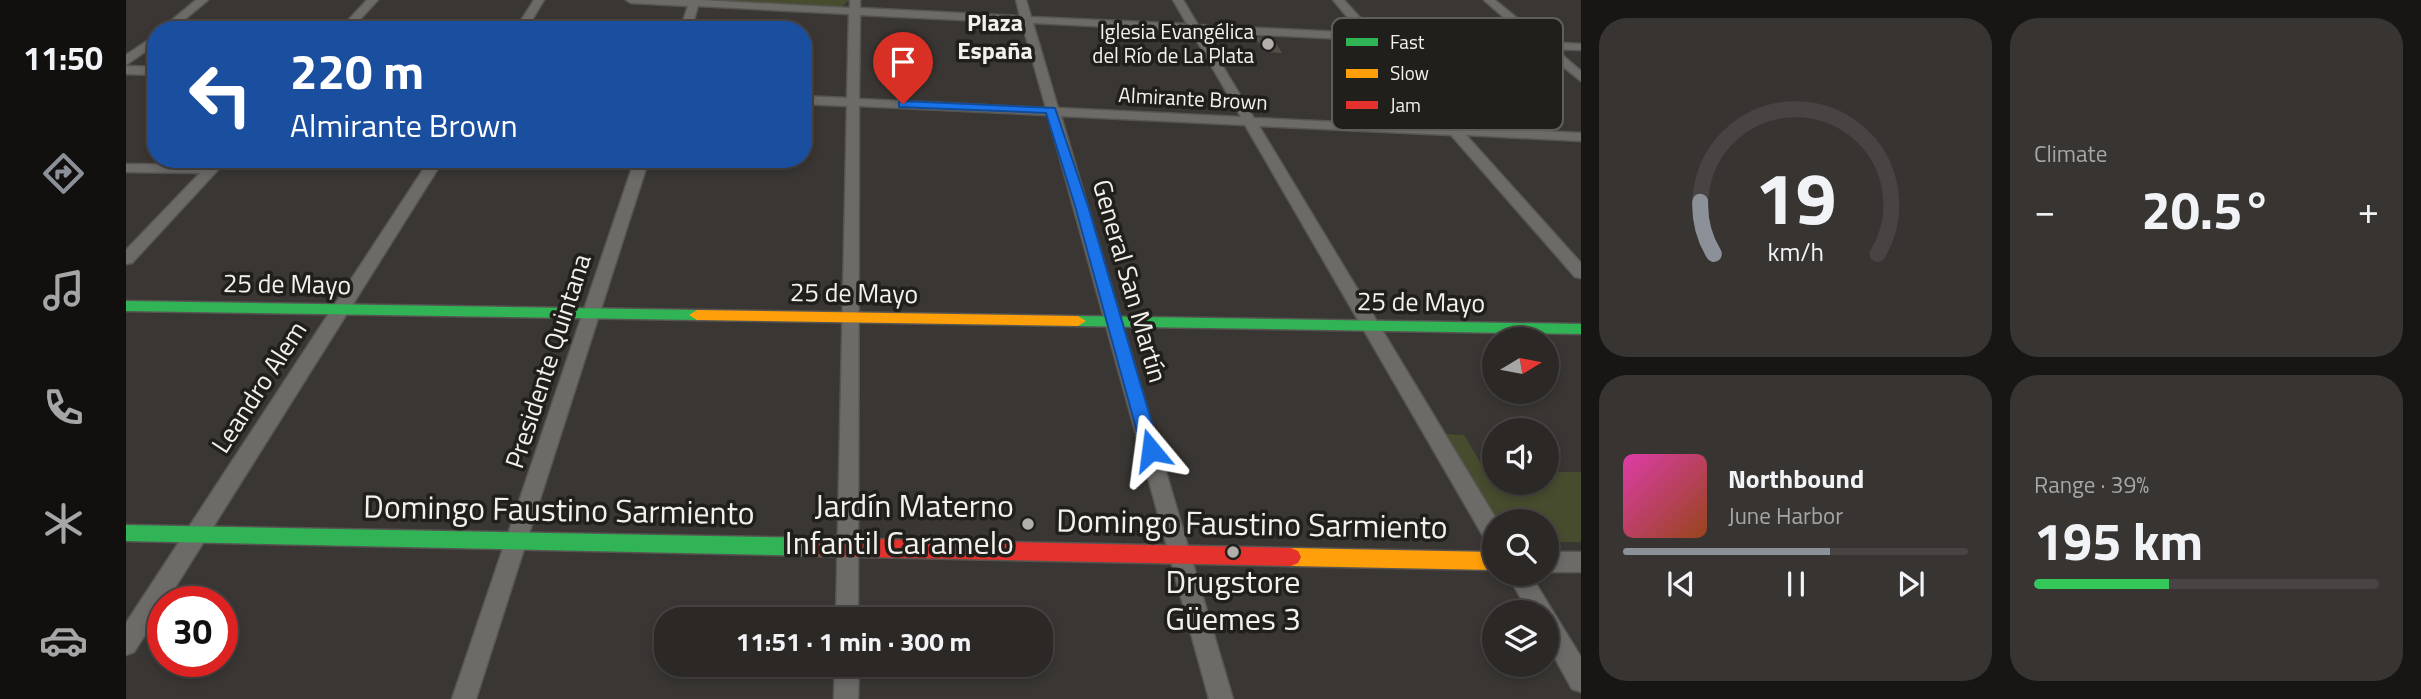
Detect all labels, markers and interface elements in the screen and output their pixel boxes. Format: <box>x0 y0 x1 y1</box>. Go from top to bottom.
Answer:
district label: Plaza España <box>957 4 1033 68</box>
place label: Iglesia Evangélica del Río de La Plata <box>1092 15 1254 71</box>
legend <box>1332 18 1563 130</box>
text: Fast <box>1390 27 1425 56</box>
pin <box>873 32 933 104</box>
text: 220 m <box>290 33 424 108</box>
text: 11:50 <box>23 34 103 82</box>
marker: Iglesia Evangélica del Río de La Plata <box>1260 36 1276 52</box>
icon: arrive <box>884 43 922 81</box>
icon: left <box>175 49 266 140</box>
text: Slow <box>1390 58 1429 87</box>
street label: Almirante Brown <box>1118 78 1268 118</box>
text: Jam <box>1390 90 1421 119</box>
text: Almirante Brown <box>290 101 518 149</box>
text: Climate <box>2034 136 2107 171</box>
text: 19 <box>1755 142 1836 252</box>
icon: directions <box>39 149 88 198</box>
text: 20.5° <box>2142 170 2271 249</box>
street label: General San Martín <box>1083 175 1178 387</box>
text: − <box>2034 181 2055 239</box>
text: + <box>2358 181 2379 239</box>
text: km/h <box>1767 232 1824 270</box>
street label: Presidente Quintana <box>494 249 601 473</box>
street label: 25 de Mayo <box>223 263 351 304</box>
icon: music <box>39 266 88 315</box>
street label: 25 de Mayo <box>790 272 918 313</box>
street label: 25 de Mayo <box>1357 281 1485 322</box>
street label: Leandro Alem <box>201 313 316 461</box>
north arrow <box>1482 327 1559 404</box>
map controls <box>1482 327 1559 677</box>
icon: phone <box>39 383 88 432</box>
position arrow <box>1114 413 1188 487</box>
button: sound <box>1482 418 1559 495</box>
text: Northbound <box>1728 459 1864 498</box>
text: Range · 39% <box>2034 467 2149 502</box>
place label: Jardín Materno Infantil Caramelo <box>785 481 1014 566</box>
street label: Domingo Faustino Sarmiento <box>363 482 755 536</box>
street label: Domingo Faustino Sarmiento <box>1056 496 1448 550</box>
text: June Harbor <box>1728 498 1843 533</box>
icon: climate <box>39 499 88 548</box>
text: 195 km <box>2034 501 2203 580</box>
button: search <box>1482 509 1559 586</box>
marker: Jardín Materno Infantil Caramelo <box>1020 516 1036 532</box>
marker: Drugstore Güemes 3 <box>1225 544 1241 560</box>
place label: Drugstore Güemes 3 <box>1165 557 1301 642</box>
icon: previous <box>1662 565 1700 603</box>
icon: pause <box>1777 565 1815 603</box>
icon: next <box>1892 565 1930 603</box>
speed limit sign: 30 <box>147 586 238 677</box>
button: layers <box>1482 600 1559 677</box>
icon: car <box>39 616 88 665</box>
text: 11:51 · 1 min · 300 m <box>736 622 971 661</box>

